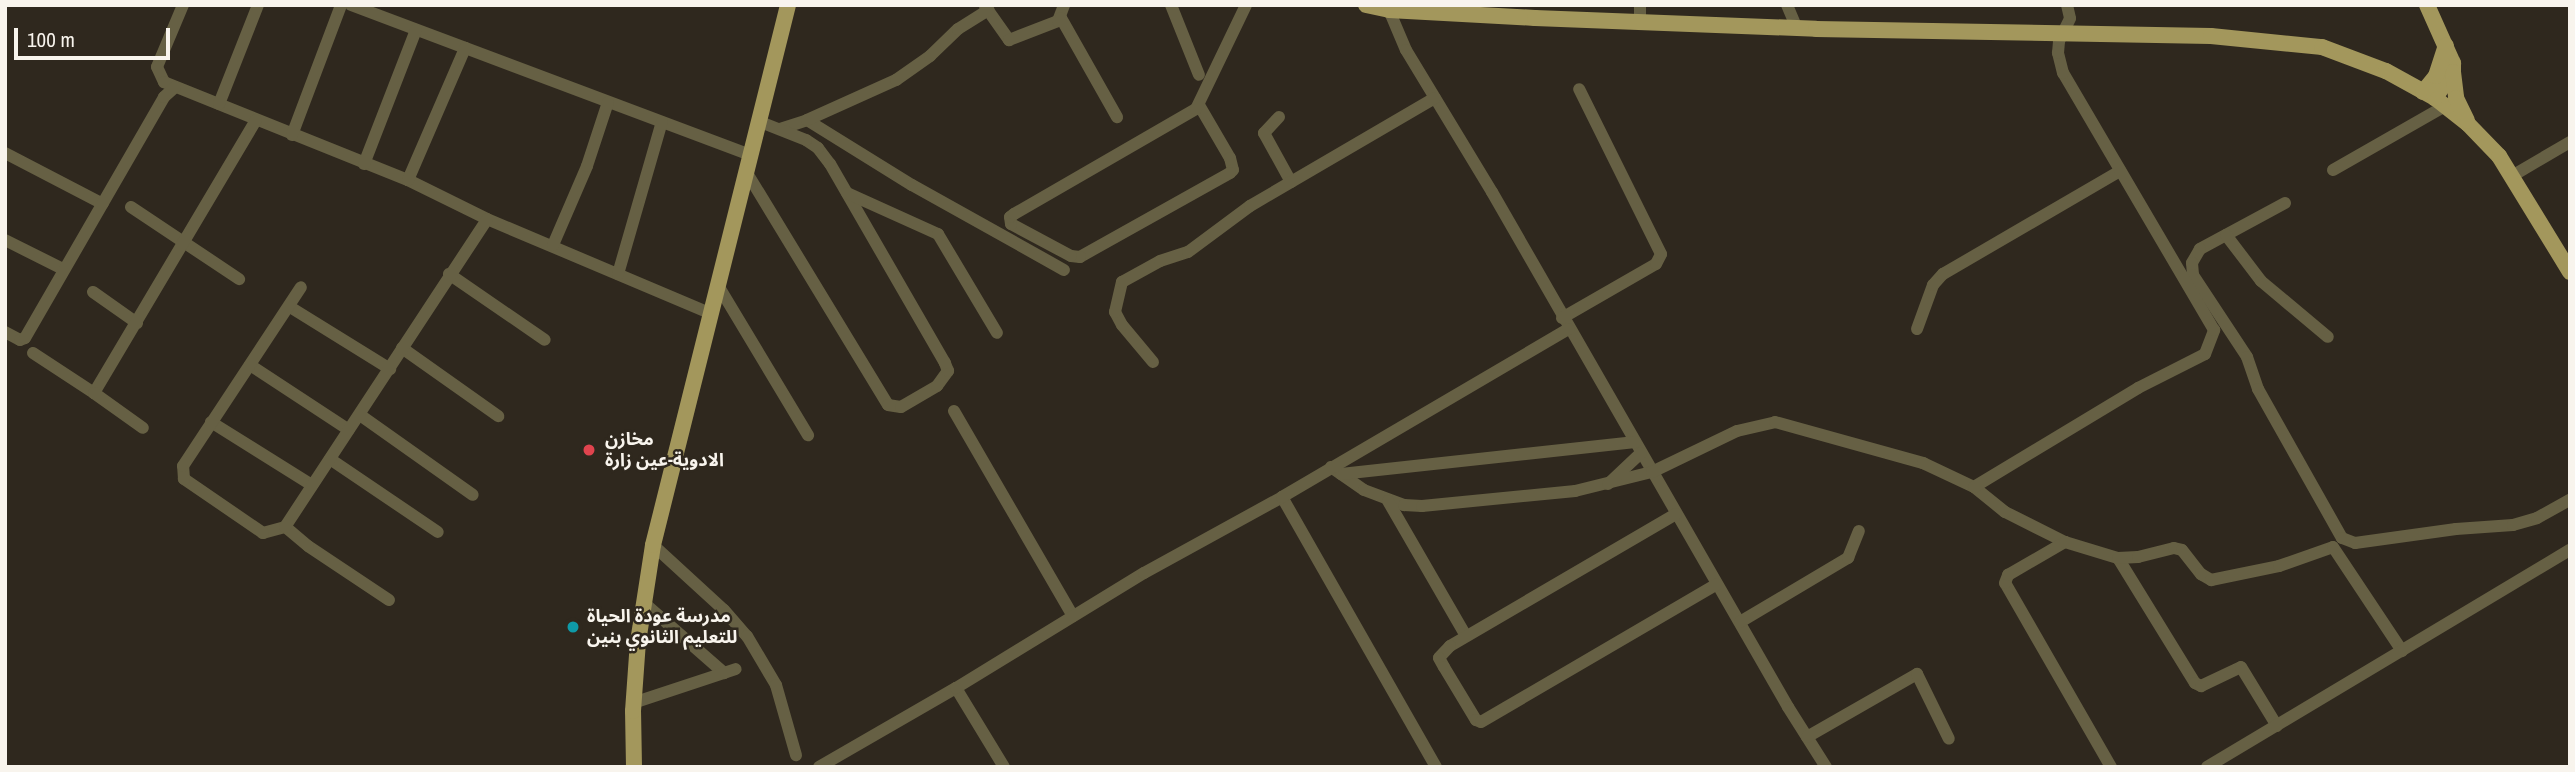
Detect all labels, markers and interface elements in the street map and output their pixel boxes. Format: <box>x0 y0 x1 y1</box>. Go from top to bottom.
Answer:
scale bar <box>18 14 173 58</box>
text: 100 m <box>27 25 75 54</box>
place label: مخازن الادوية-عين زارة <box>605 429 724 472</box>
marker: مخازن الادوية-عين زارة <box>579 440 599 460</box>
place label: مدرسة عودة الحياة للتعليم الثانوي بنين <box>587 606 737 648</box>
marker: مدرسة عودة الحياة للتعليم الثانوي بنين <box>565 619 581 635</box>

